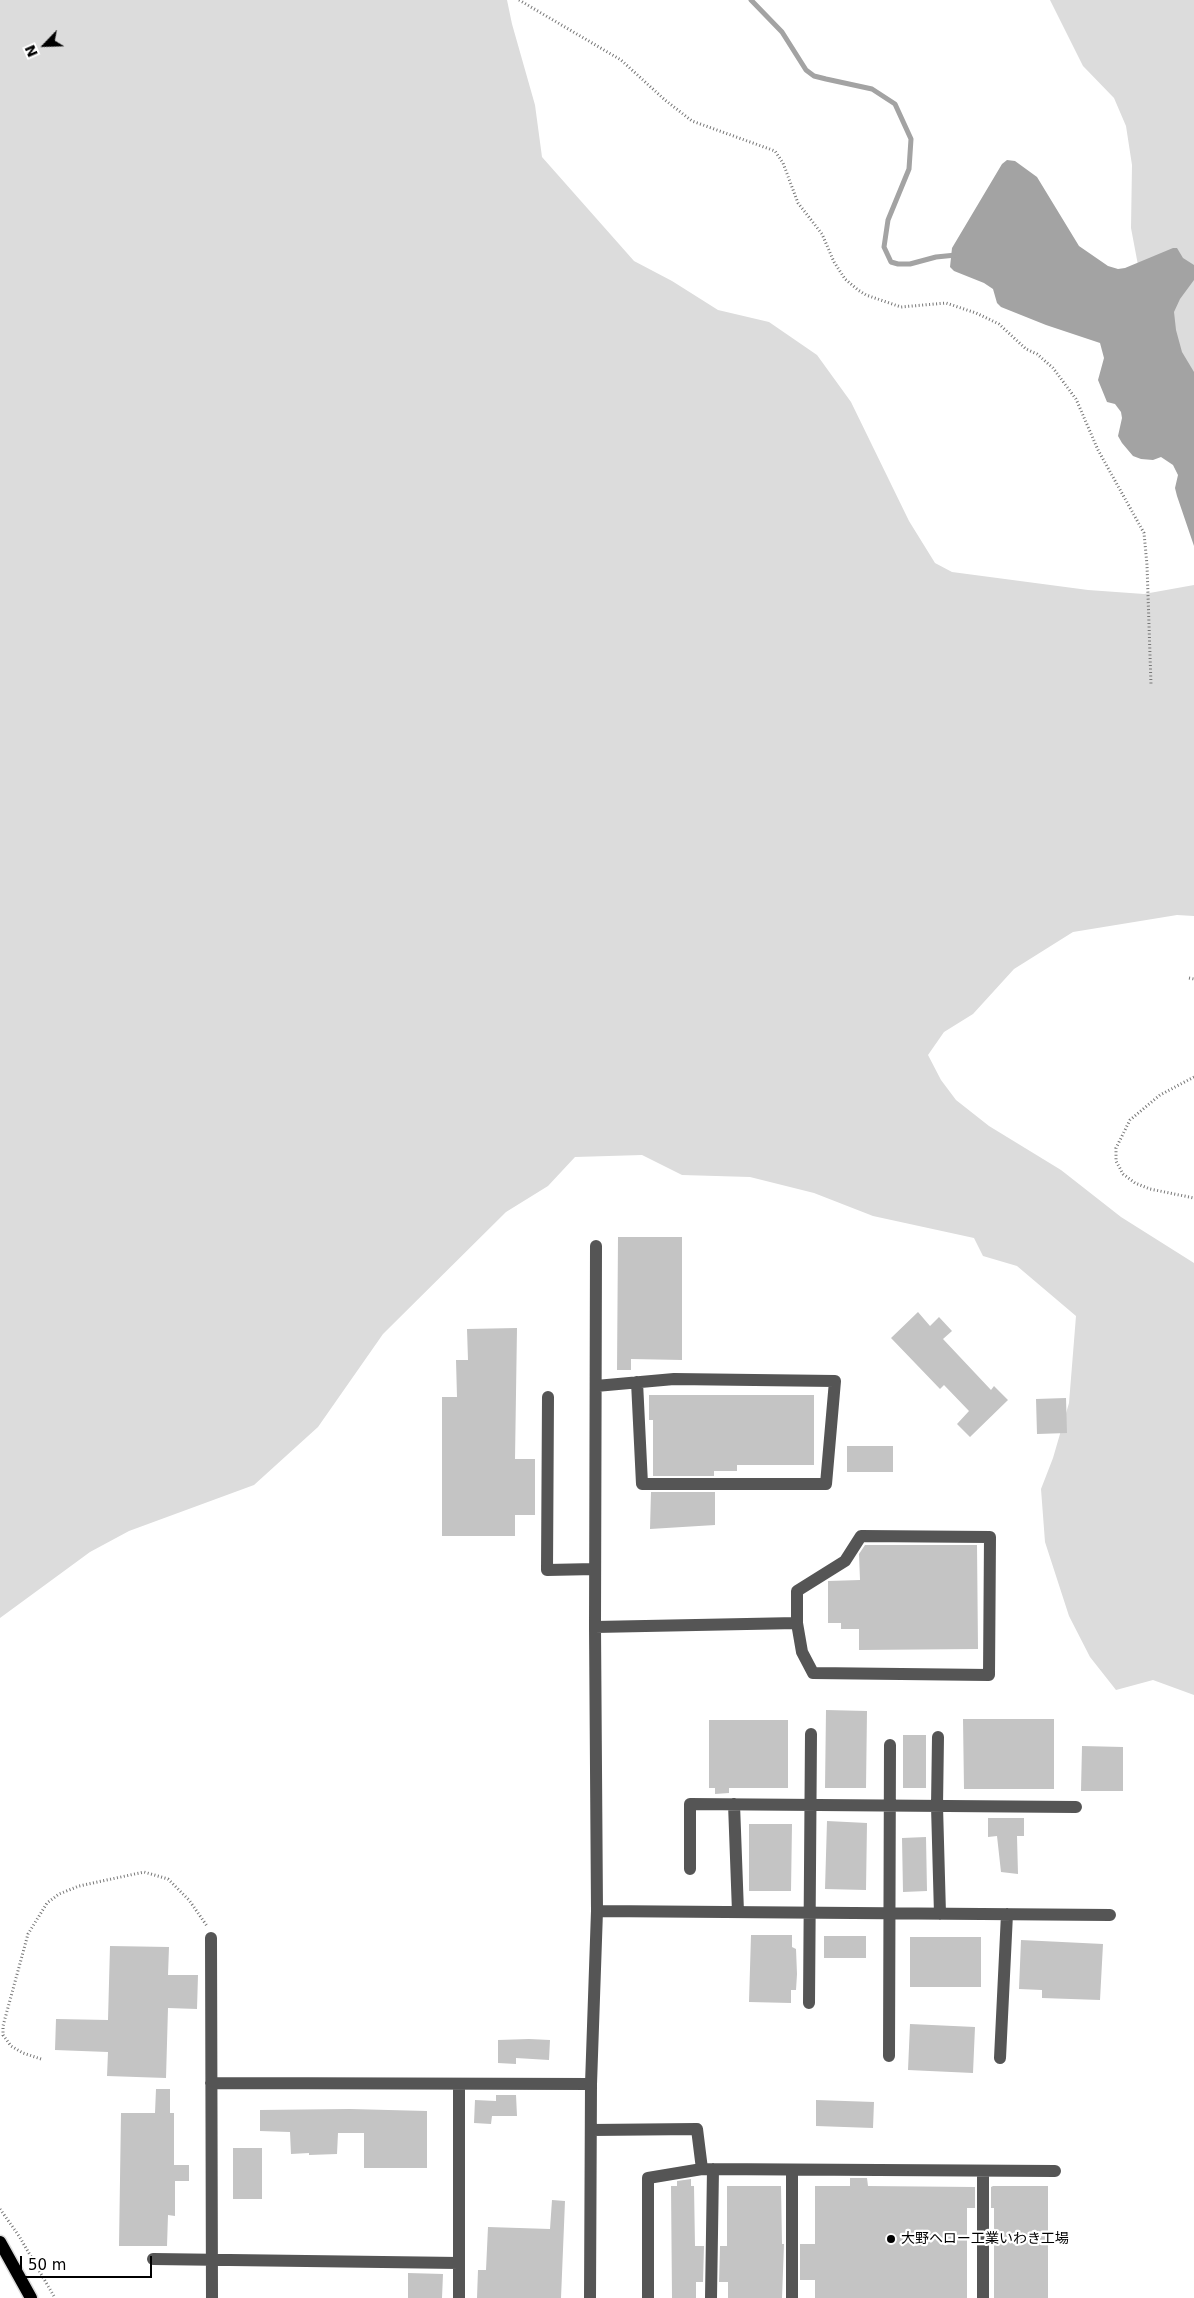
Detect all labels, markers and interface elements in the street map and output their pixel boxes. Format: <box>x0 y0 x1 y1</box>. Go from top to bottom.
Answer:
north arrow <box>20 20 70 70</box>
text: N <box>22 42 41 60</box>
place label: 大野ヘロー工業いわき工場 <box>901 2231 1069 2247</box>
marker: 大野ヘロー工業いわき工場 <box>885 2233 897 2245</box>
scale bar <box>22 2246 155 2278</box>
text: 50 m <box>28 2256 66 2274</box>

